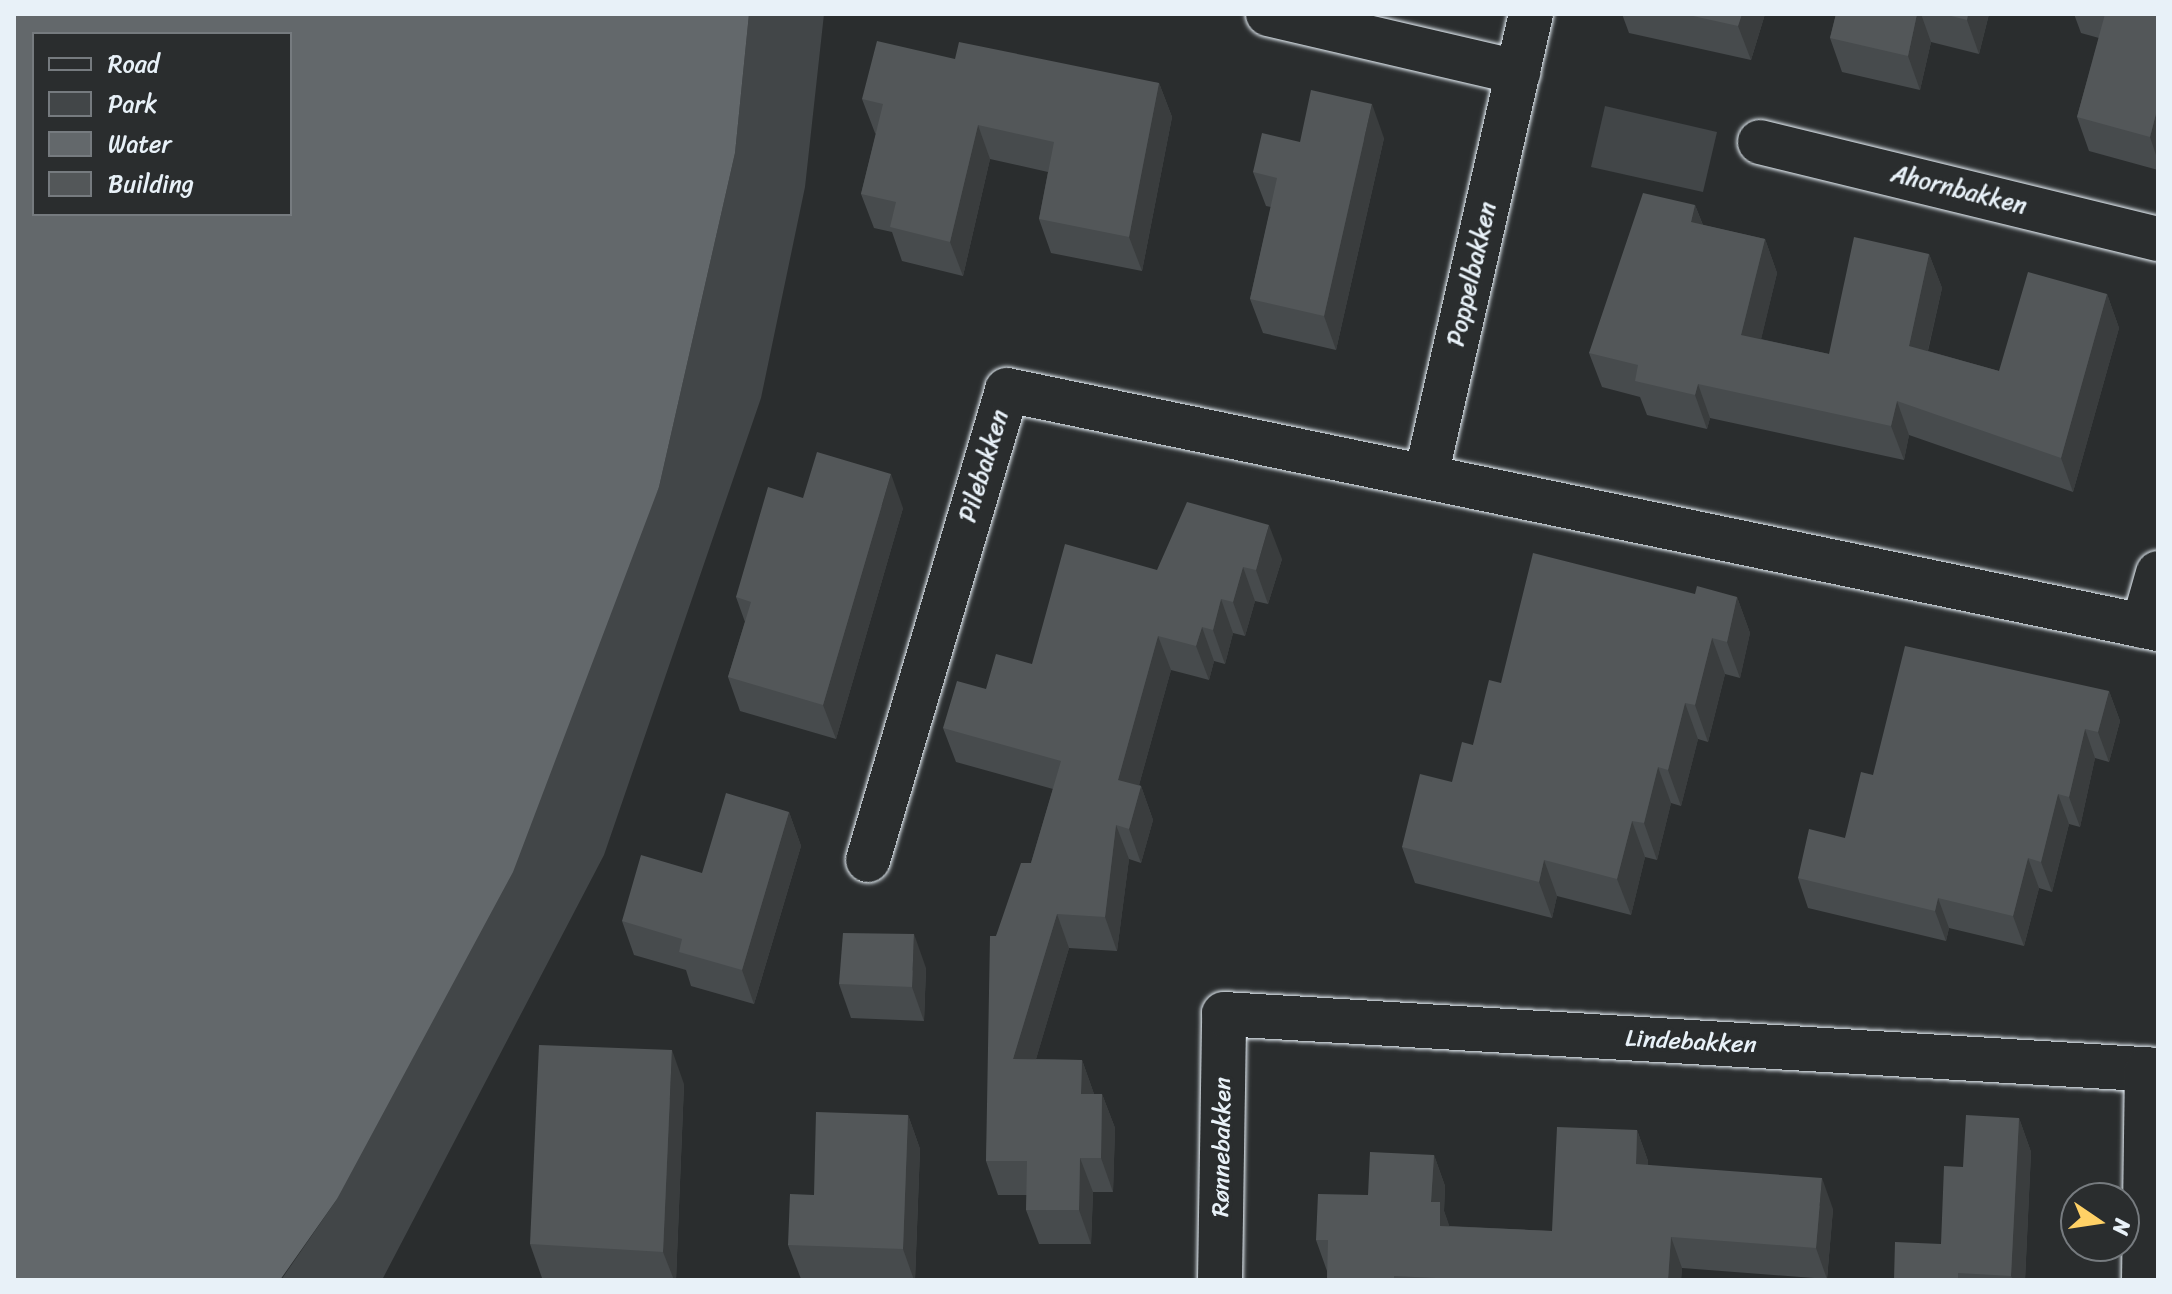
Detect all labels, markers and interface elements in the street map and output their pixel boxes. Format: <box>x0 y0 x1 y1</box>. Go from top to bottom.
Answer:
legend <box>32 32 292 216</box>
text: Road <box>108 43 159 85</box>
text: Park <box>108 83 157 125</box>
text: Water <box>108 123 171 165</box>
street label: Ahornbakken <box>1888 159 2030 221</box>
text: Building <box>108 163 194 205</box>
street label: Poppelbakken <box>1441 199 1503 349</box>
street label: Pilebakken <box>953 406 1015 526</box>
street label: Lindebakken <box>1625 1024 1757 1060</box>
street label: Rønnebakken <box>1206 1077 1238 1217</box>
north arrow <box>2060 1182 2140 1262</box>
text: N <box>2101 1215 2143 1239</box>

